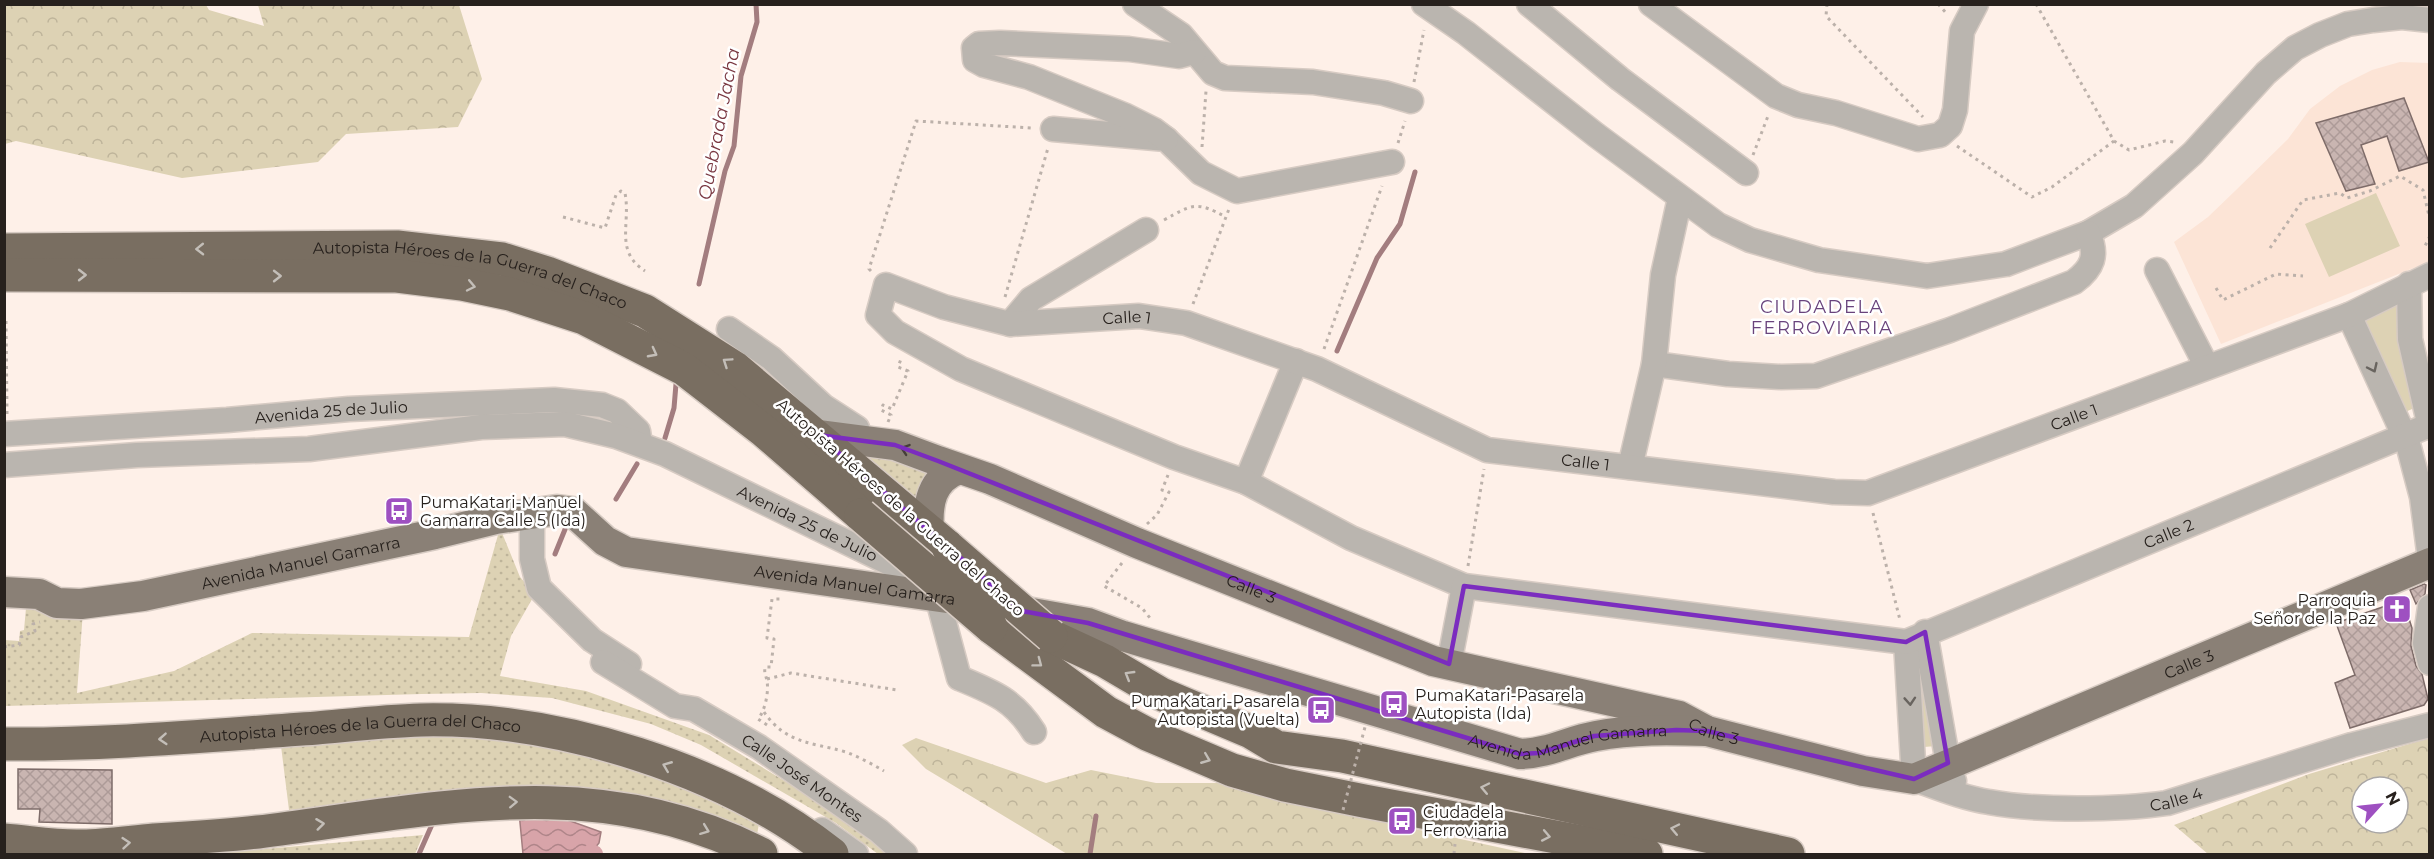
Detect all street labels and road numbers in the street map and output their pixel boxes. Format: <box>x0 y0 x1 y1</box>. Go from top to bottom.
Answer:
street label: Autopista Héroes de la Guerra del Chaco <box>313 238 630 313</box>
street label: Calle 1 <box>1102 307 1153 328</box>
street label: Autopista Héroes de la Guerra del Chaco <box>773 394 1029 620</box>
street label: Avenida 25 de Julio <box>254 397 408 427</box>
street label: Calle 1 <box>2048 400 2100 435</box>
street label: Calle 1 <box>1560 450 1611 475</box>
street label: Avenida 25 de Julio <box>734 482 880 566</box>
street label: Calle 2 <box>2141 515 2196 553</box>
street label: Avenida Manuel Gamarra <box>200 533 402 593</box>
street label: Avenida Manuel Gamarra <box>753 561 957 609</box>
street label: Calle 3 <box>1223 571 1279 608</box>
street label: Calle 3 <box>2161 646 2217 683</box>
street label: Autopista Héroes de la Guerra del Chaco <box>199 711 522 746</box>
street label: Calle 3 <box>1685 714 1741 749</box>
street label: Avenida Manuel Gamarra <box>1466 721 1667 764</box>
street label: Calle José Montes <box>738 730 866 827</box>
street label: Calle 4 <box>2149 783 2205 815</box>

